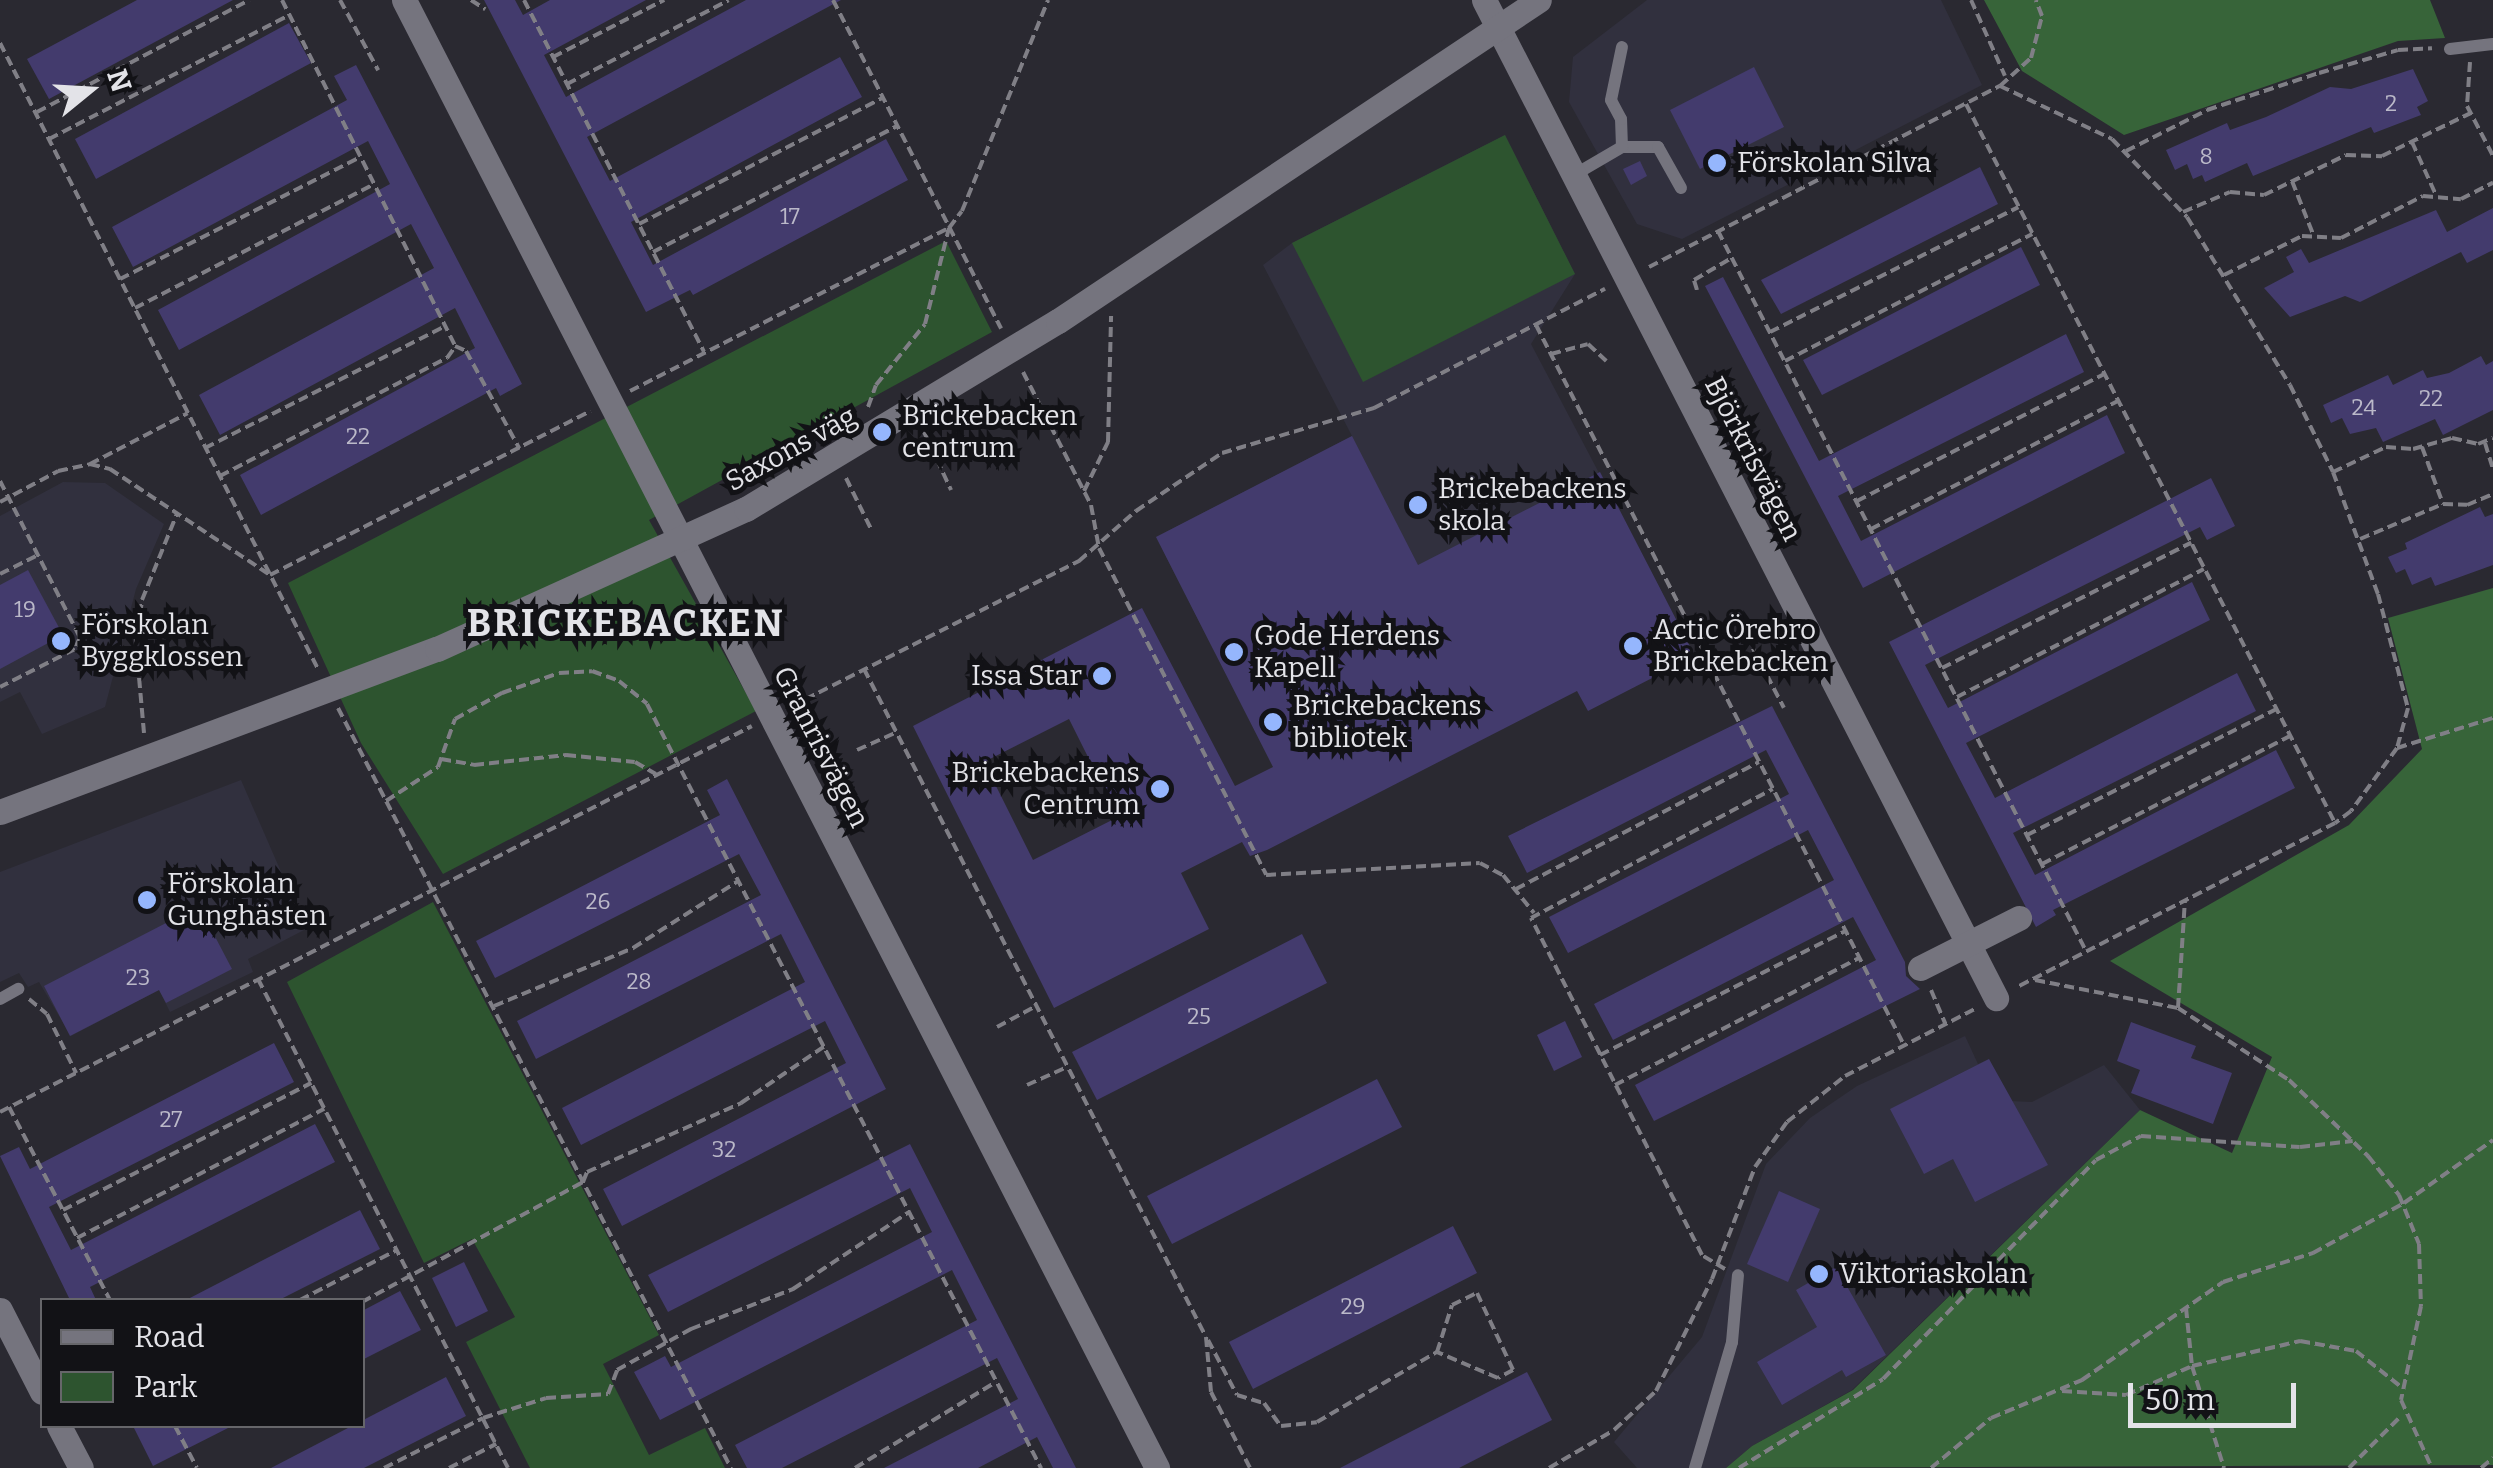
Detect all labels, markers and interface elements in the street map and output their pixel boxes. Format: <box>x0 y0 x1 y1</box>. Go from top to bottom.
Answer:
north arrow <box>40 40 140 140</box>
text: N <box>100 65 138 96</box>
house number: 2 <box>2385 91 2397 117</box>
house number: 8 <box>2199 144 2213 170</box>
place label: Förskolan Silva <box>1737 146 1932 180</box>
marker: Förskolan Silva <box>1706 152 1728 174</box>
house number: 17 <box>780 204 800 230</box>
street label: Björkrisvägen <box>1697 371 1809 547</box>
house number: 22 <box>2419 386 2443 412</box>
house number: 24 <box>2352 395 2376 421</box>
street label: Saxons väg <box>720 399 862 499</box>
place label: Brickebacken centrum <box>902 399 1077 465</box>
marker: Brickebacken centrum <box>871 421 893 443</box>
house number: 22 <box>346 424 370 450</box>
place label: Brickebackens skola <box>1438 472 1627 538</box>
marker: Brickebackens skola <box>1407 494 1429 516</box>
house number: 19 <box>14 597 36 623</box>
district label: BRICKEBACKEN <box>467 601 785 647</box>
place label: Förskolan Byggklossen <box>81 608 243 674</box>
place label: Actic Örebro Brickebacken <box>1653 613 1828 679</box>
place label: Gode Herdens Kapell <box>1254 619 1440 685</box>
marker: Förskolan Byggklossen <box>50 630 72 652</box>
marker: Actic Örebro Brickebacken <box>1622 635 1644 657</box>
marker: Gode Herdens Kapell <box>1223 641 1245 663</box>
place label: Issa Star <box>971 659 1082 693</box>
street label: Granrisvägen <box>766 661 876 833</box>
marker: Issa Star <box>1091 665 1113 687</box>
place label: Brickebackens bibliotek <box>1293 689 1482 755</box>
marker: Brickebackens bibliotek <box>1262 711 1284 733</box>
place label: Brickebackens Centrum <box>951 756 1140 822</box>
marker: Brickebackens Centrum <box>1149 778 1171 800</box>
place label: Förskolan Gunghästen <box>167 867 327 933</box>
marker: Förskolan Gunghästen <box>136 889 158 911</box>
house number: 26 <box>586 889 610 915</box>
house number: 23 <box>126 965 150 991</box>
house number: 28 <box>626 969 652 995</box>
house number: 25 <box>1187 1004 1211 1030</box>
house number: 27 <box>160 1107 182 1133</box>
house number: 32 <box>712 1137 736 1163</box>
place label: Viktoriaskolan <box>1839 1257 2027 1291</box>
marker: Viktoriaskolan <box>1808 1263 1830 1285</box>
house number: 29 <box>1341 1294 1365 1320</box>
legend <box>40 1298 365 1428</box>
text: Road <box>134 1319 205 1355</box>
scale bar <box>2133 1363 2300 1425</box>
text: Park <box>134 1369 197 1405</box>
text: 50 m <box>2145 1382 2215 1418</box>

